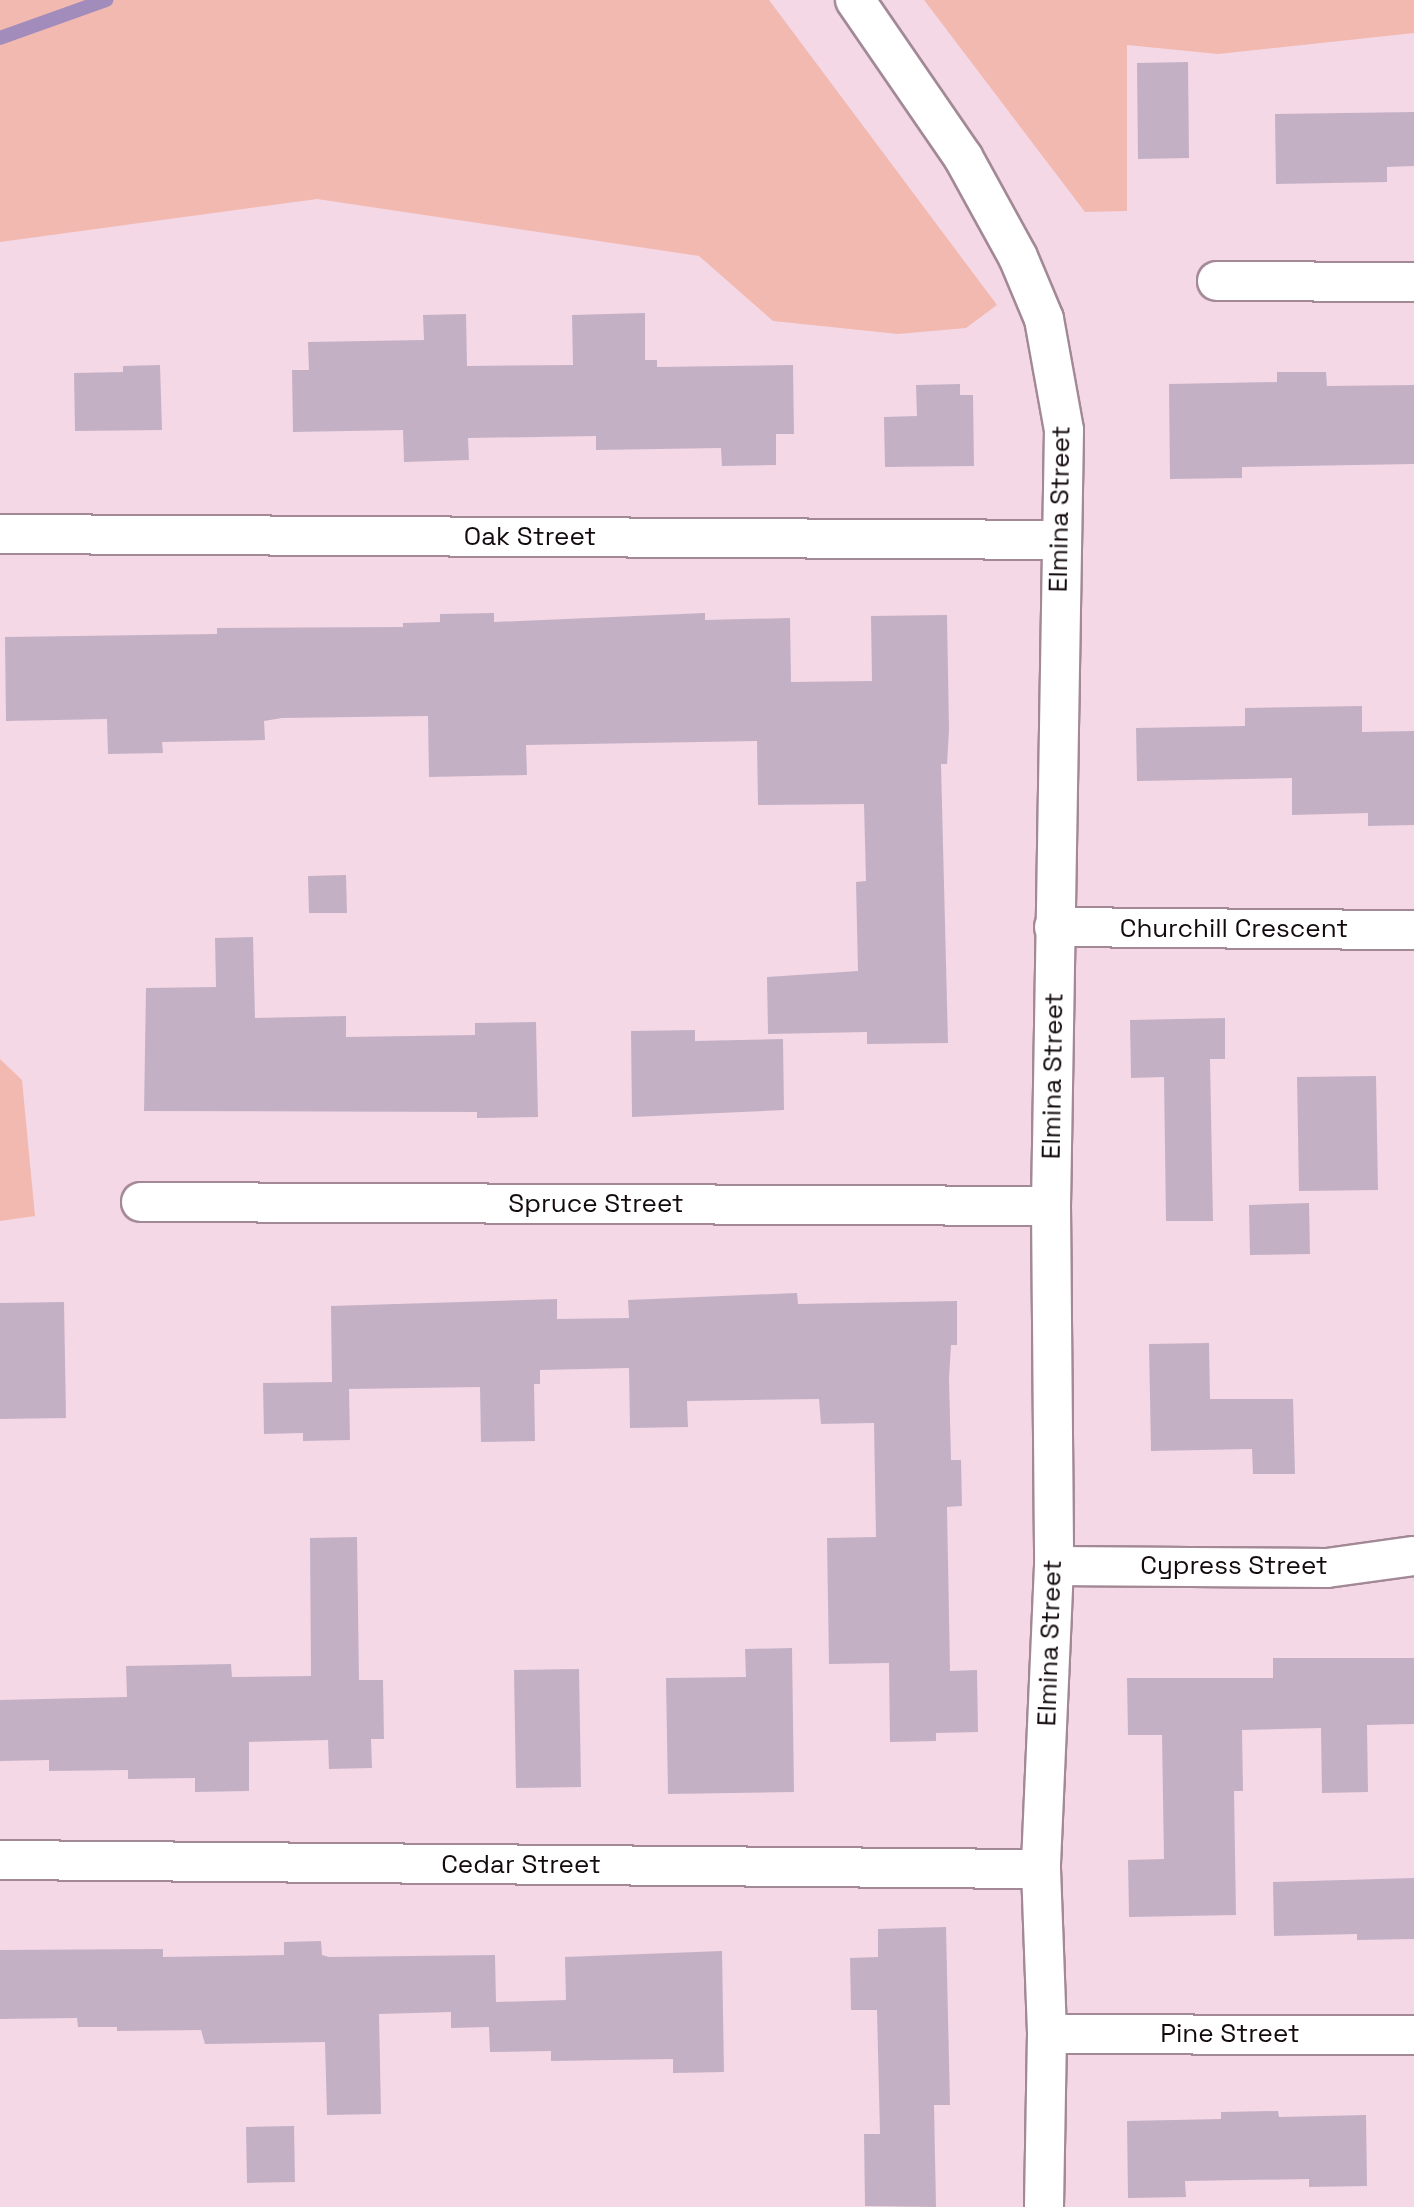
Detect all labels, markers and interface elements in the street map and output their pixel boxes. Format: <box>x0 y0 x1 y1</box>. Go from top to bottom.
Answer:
street label: Elmina Street <box>1043 425 1077 593</box>
street label: Oak Street <box>464 521 596 553</box>
street label: Churchill Crescent <box>1120 913 1348 945</box>
street label: Elmina Street <box>1036 992 1070 1160</box>
street label: Spruce Street <box>508 1188 684 1220</box>
street label: Cypress Street <box>1140 1550 1328 1582</box>
street label: Elmina Street <box>1031 1559 1069 1727</box>
street label: Cedar Street <box>441 1849 601 1881</box>
street label: Pine Street <box>1160 2018 1300 2050</box>

